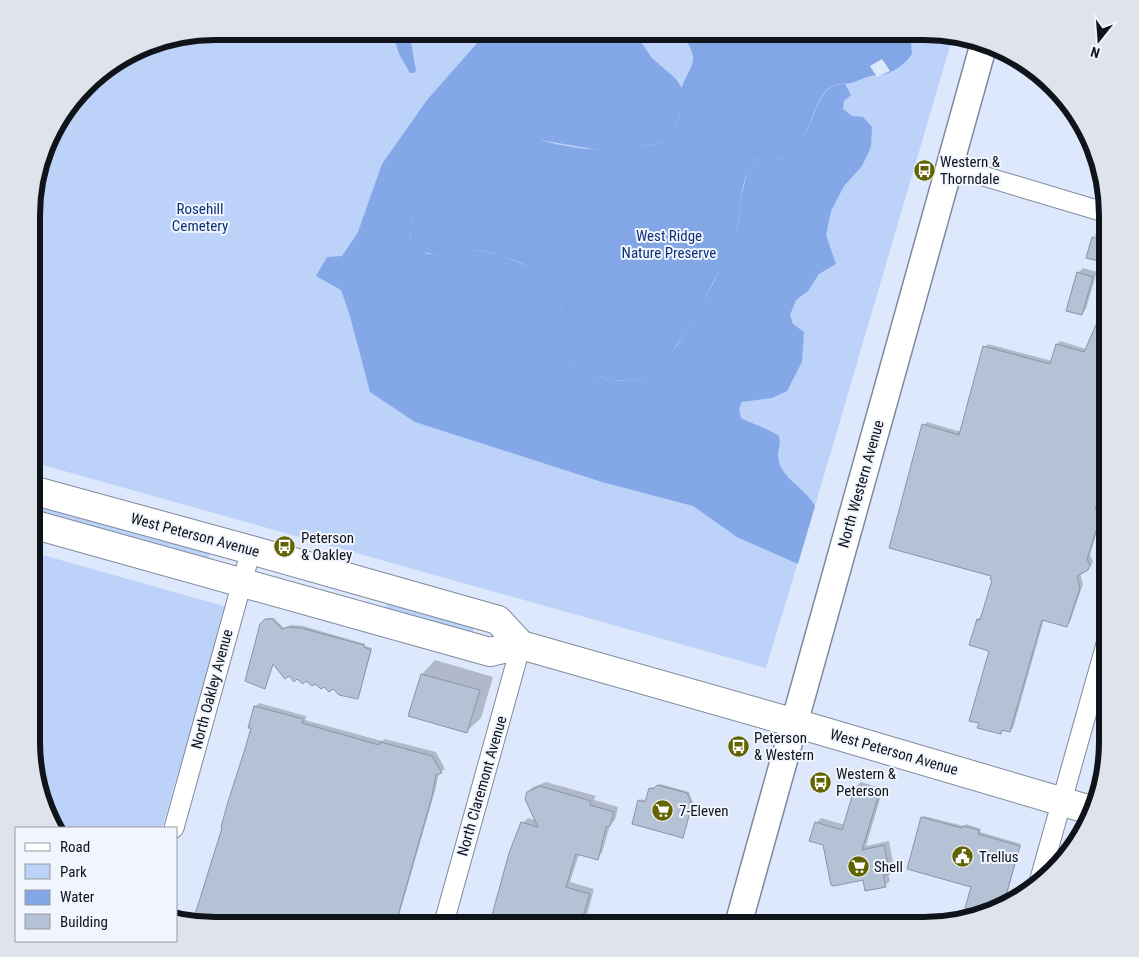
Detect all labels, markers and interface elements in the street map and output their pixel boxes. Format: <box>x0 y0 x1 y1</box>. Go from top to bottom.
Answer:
north arrow <box>1074 15 1124 65</box>
text: N <box>1089 44 1102 61</box>
place label: Western & Thorndale <box>940 153 1001 188</box>
bus stop icon: Western & Thorndale <box>912 159 936 183</box>
park label: Rosehill Cemetery <box>172 200 228 235</box>
park label: West Ridge Nature Preserve <box>622 227 716 262</box>
street label: North Western Avenue <box>834 418 888 550</box>
street label: West Peterson Avenue <box>129 509 261 561</box>
place label: Peterson & Oakley <box>301 529 354 564</box>
bus stop icon: Peterson & Oakley <box>273 535 297 559</box>
street label: North Oakley Avenue <box>187 627 237 751</box>
street label: North Claremont Avenue <box>453 714 511 858</box>
street label: West Peterson Avenue <box>828 725 960 779</box>
place label: Peterson & Western <box>754 729 814 764</box>
bus stop icon: Peterson & Western <box>726 735 750 759</box>
place label: Western & Peterson <box>836 765 897 800</box>
bus stop icon: Western & Peterson <box>808 771 832 795</box>
supermarket icon: 7-Eleven <box>651 799 675 823</box>
place label: 7-Eleven <box>679 802 729 820</box>
legend <box>15 827 178 942</box>
text: Road <box>60 838 90 856</box>
public building icon: Trellus <box>951 845 975 869</box>
place label: Trellus <box>979 848 1019 866</box>
supermarket icon: Shell <box>846 855 870 879</box>
place label: Shell <box>874 858 903 876</box>
text: Park <box>60 863 87 881</box>
text: Water <box>60 888 95 906</box>
text: Building <box>60 913 108 931</box>

